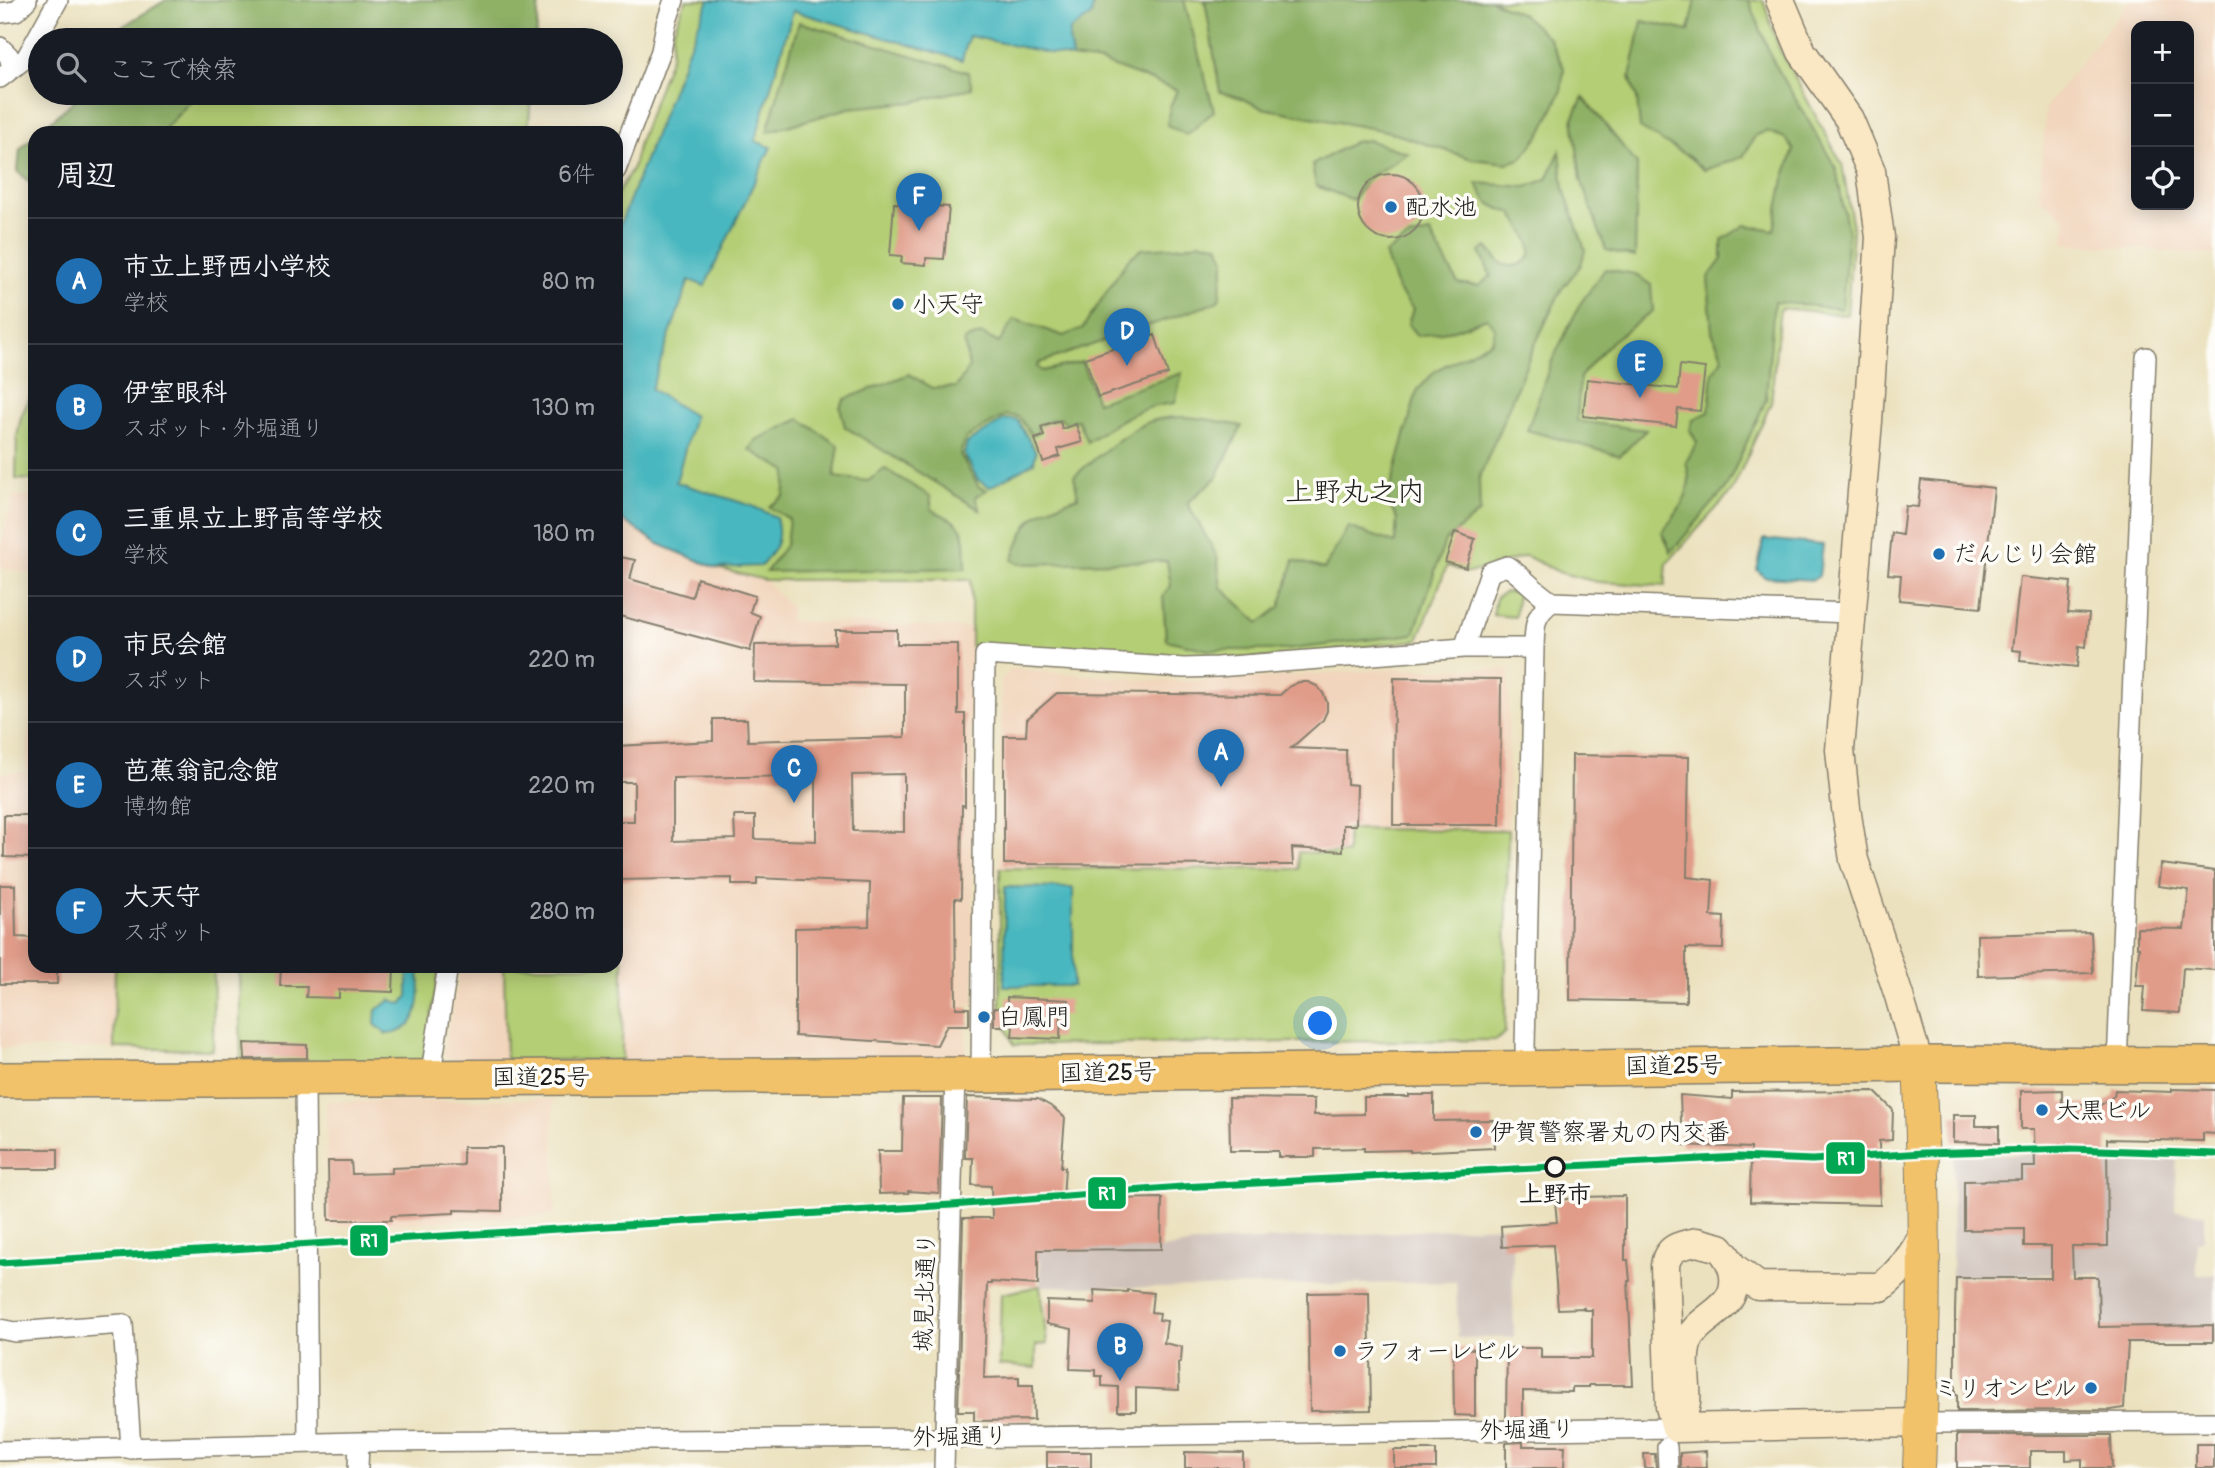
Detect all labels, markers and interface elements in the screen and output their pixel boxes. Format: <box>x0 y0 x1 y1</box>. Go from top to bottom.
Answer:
map controls <box>2131 21 2194 210</box>
button: + <box>2131 21 2194 84</box>
search box <box>28 28 623 105</box>
icon: search <box>52 48 90 86</box>
text: ここで検索 <box>108 54 238 86</box>
button: − <box>2131 84 2194 147</box>
button: locate <box>2131 147 2194 210</box>
text: 周辺 <box>56 157 116 194</box>
text: 6件 <box>559 160 595 189</box>
pin: F <box>896 173 942 231</box>
place label: 配水池 <box>1405 193 1477 222</box>
marker: 配水池 <box>1383 199 1399 215</box>
text: 市立上野西小学校 <box>123 251 331 283</box>
text: A <box>72 267 86 296</box>
text: 80 m <box>542 267 595 296</box>
text: 学校 <box>123 288 169 317</box>
place label: 小天守 <box>912 290 984 319</box>
marker: 小天守 <box>890 296 906 312</box>
pin: D <box>1104 308 1150 366</box>
pin: E <box>1617 340 1663 398</box>
text: 伊室眼科 <box>123 377 227 409</box>
text: B <box>72 393 86 422</box>
text: 130 m <box>532 393 595 422</box>
text: スポット · 外堀通り <box>123 414 324 443</box>
district label: 上野丸之内 <box>1285 475 1425 510</box>
text: 三重県立上野高等学校 <box>123 503 383 535</box>
text: C <box>72 519 86 548</box>
text: 180 m <box>533 519 595 548</box>
text: 学校 <box>123 540 169 569</box>
place label: だんじり会館 <box>1953 540 2097 569</box>
marker: だんじり会館 <box>1931 546 1947 562</box>
text: 市民会館 <box>123 629 227 661</box>
text: D <box>72 645 86 674</box>
text: 220 m <box>528 645 595 674</box>
text: スポット <box>123 666 215 695</box>
pin: A <box>1198 729 1244 787</box>
pin: C <box>771 745 817 803</box>
text: 芭蕉翁記念館 <box>123 755 279 787</box>
text: E <box>73 771 85 800</box>
text: 220 m <box>528 771 595 800</box>
text: 博物館 <box>123 792 192 821</box>
text: 大天守 <box>123 881 201 913</box>
text: F <box>72 897 86 926</box>
text: 280 m <box>529 897 595 926</box>
text: スポット <box>123 918 215 947</box>
place label: 白鳳門 <box>998 1003 1070 1032</box>
your location <box>1303 1006 1337 1040</box>
marker: 白鳳門 <box>976 1009 992 1025</box>
street label: 国道25号 <box>1625 1051 1723 1081</box>
street label: 国道25号 <box>1059 1058 1157 1088</box>
street label: 国道25号 <box>492 1063 590 1092</box>
place label: 大黒ビル <box>2056 1096 2152 1125</box>
marker: 大黒ビル <box>2034 1102 2050 1118</box>
place label: 伊賀警察署丸の内交番 <box>1490 1118 1730 1147</box>
marker: 伊賀警察署丸の内交番 <box>1468 1124 1484 1140</box>
line badge: R1 <box>1825 1141 1866 1175</box>
text: R1 <box>1837 1147 1855 1171</box>
marker: 上野市 <box>1545 1157 1565 1177</box>
line badge: R1 <box>1087 1176 1127 1210</box>
place label: 上野市 <box>1519 1180 1591 1209</box>
text: R1 <box>1098 1182 1116 1206</box>
line badge: R1 <box>349 1224 389 1257</box>
text: R1 <box>360 1229 378 1253</box>
street label: 城見北通り <box>908 1232 942 1352</box>
pin: B <box>1097 1323 1143 1381</box>
place label: ラフォーレビル <box>1354 1337 1521 1366</box>
marker: ラフォーレビル <box>1332 1343 1348 1359</box>
place label: ミリオンビル <box>1933 1374 2077 1403</box>
marker: ミリオンビル <box>2083 1380 2099 1396</box>
street label: 外堀通り <box>1479 1415 1575 1445</box>
street label: 外堀通り <box>912 1422 1008 1452</box>

